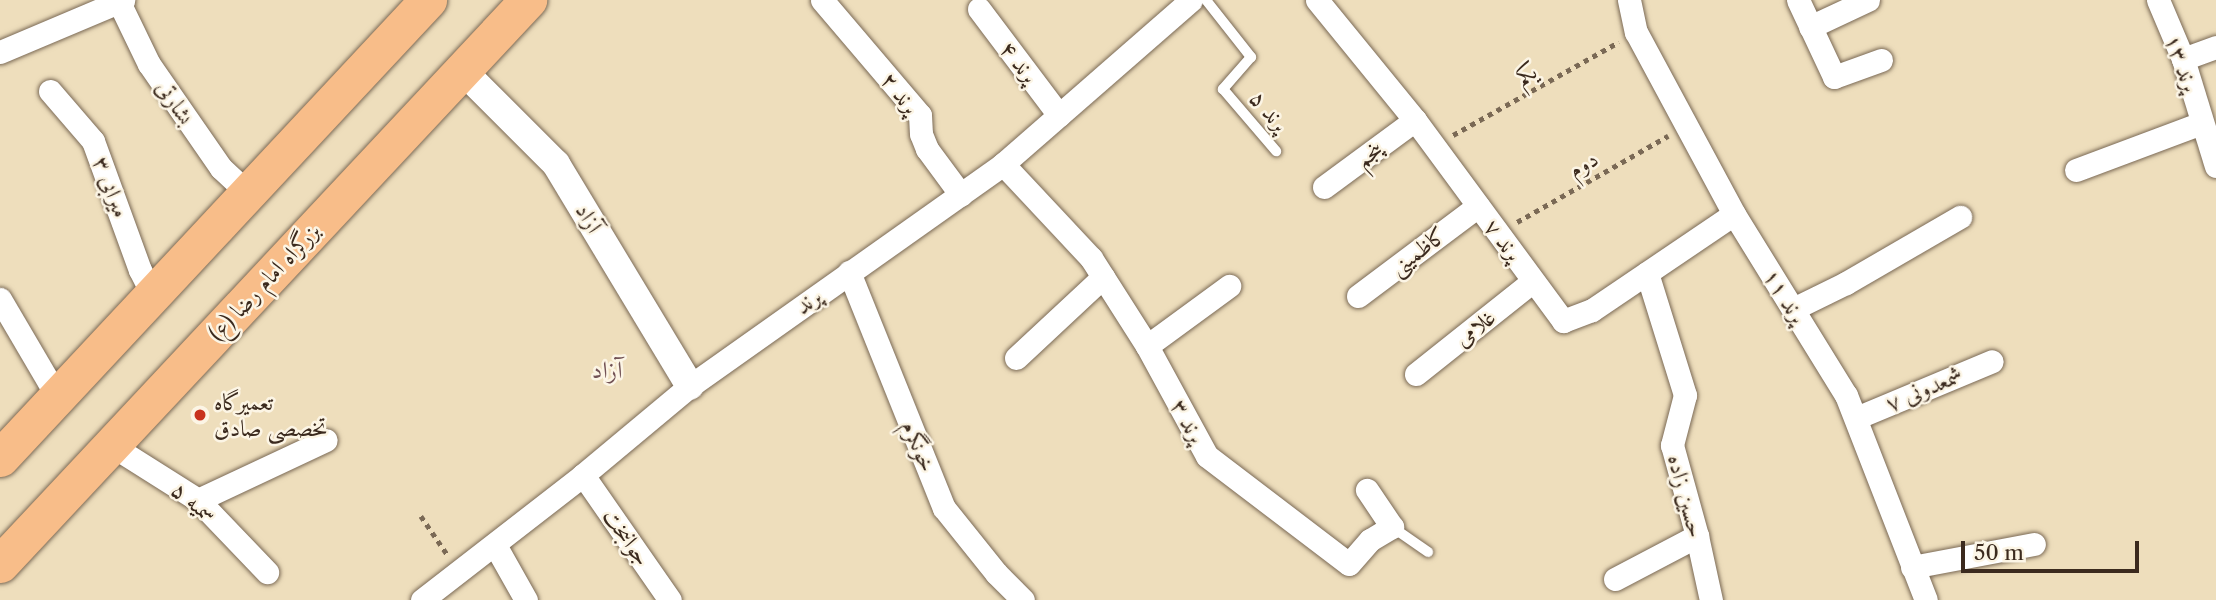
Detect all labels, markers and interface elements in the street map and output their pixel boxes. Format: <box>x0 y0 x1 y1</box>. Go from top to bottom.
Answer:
street label: پرند ۱۳ <box>2159 31 2205 95</box>
street label: پرند ۴ <box>994 36 1044 88</box>
street label: یکم <box>1510 57 1542 91</box>
street label: پرند ۲ <box>875 67 925 119</box>
street label: بشارتی <box>150 75 200 129</box>
street label: پرند ۵ <box>1244 85 1294 137</box>
street label: پنجم <box>1350 135 1388 173</box>
street label: دوم <box>1563 145 1603 183</box>
street label: میرابی ۳ <box>87 153 135 221</box>
street label: آزاد <box>570 198 608 238</box>
street label: پرند ۷ <box>1478 214 1528 266</box>
street label: بزرگراه امام رضا (ع) <box>202 217 326 347</box>
street label: کاظمینی <box>1384 221 1452 281</box>
street label: پرند ۱۱ <box>1758 264 1812 328</box>
street label: پرند <box>789 282 827 320</box>
street label: غلامی <box>1449 303 1501 353</box>
district label: آزاد <box>592 356 622 384</box>
street label: شمعدونی ۷ <box>1881 360 1967 418</box>
place label: تعمیرگاه تخصصی صادق <box>214 388 327 442</box>
street label: پرند ۳ <box>1165 394 1211 448</box>
marker: تعمیرگاه تخصصی صادق <box>192 407 208 423</box>
street label: خونگرم <box>896 416 942 476</box>
street label: حسین زاده <box>1662 452 1710 540</box>
street label: سمیه ۵ <box>166 476 222 528</box>
street label: جوانبخت <box>597 503 657 571</box>
scale bar <box>1964 526 2142 570</box>
text: 50 m <box>1974 540 2024 565</box>

